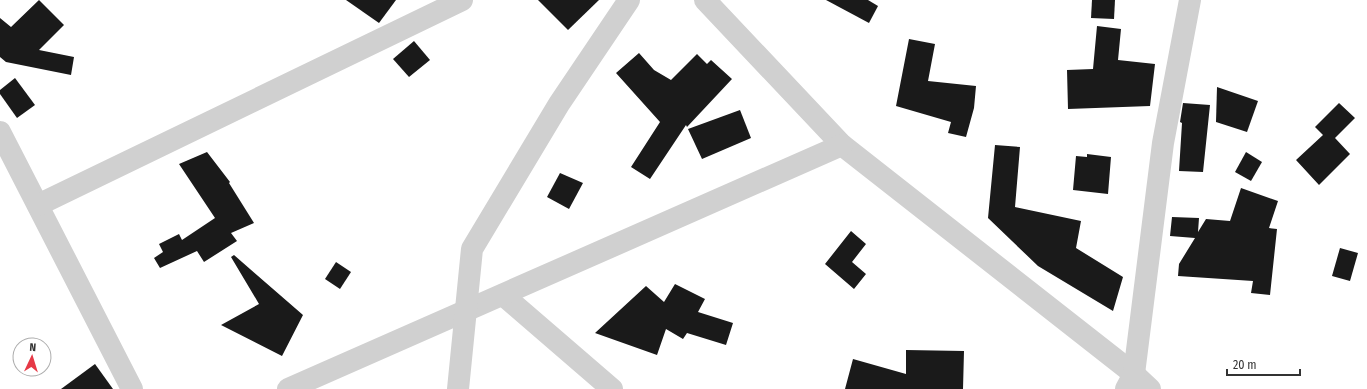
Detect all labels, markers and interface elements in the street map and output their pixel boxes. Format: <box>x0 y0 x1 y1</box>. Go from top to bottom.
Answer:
north arrow <box>12 337 52 377</box>
text: N <box>29 341 36 354</box>
scale bar <box>1227 351 1300 377</box>
text: 20 m <box>1233 358 1257 372</box>

